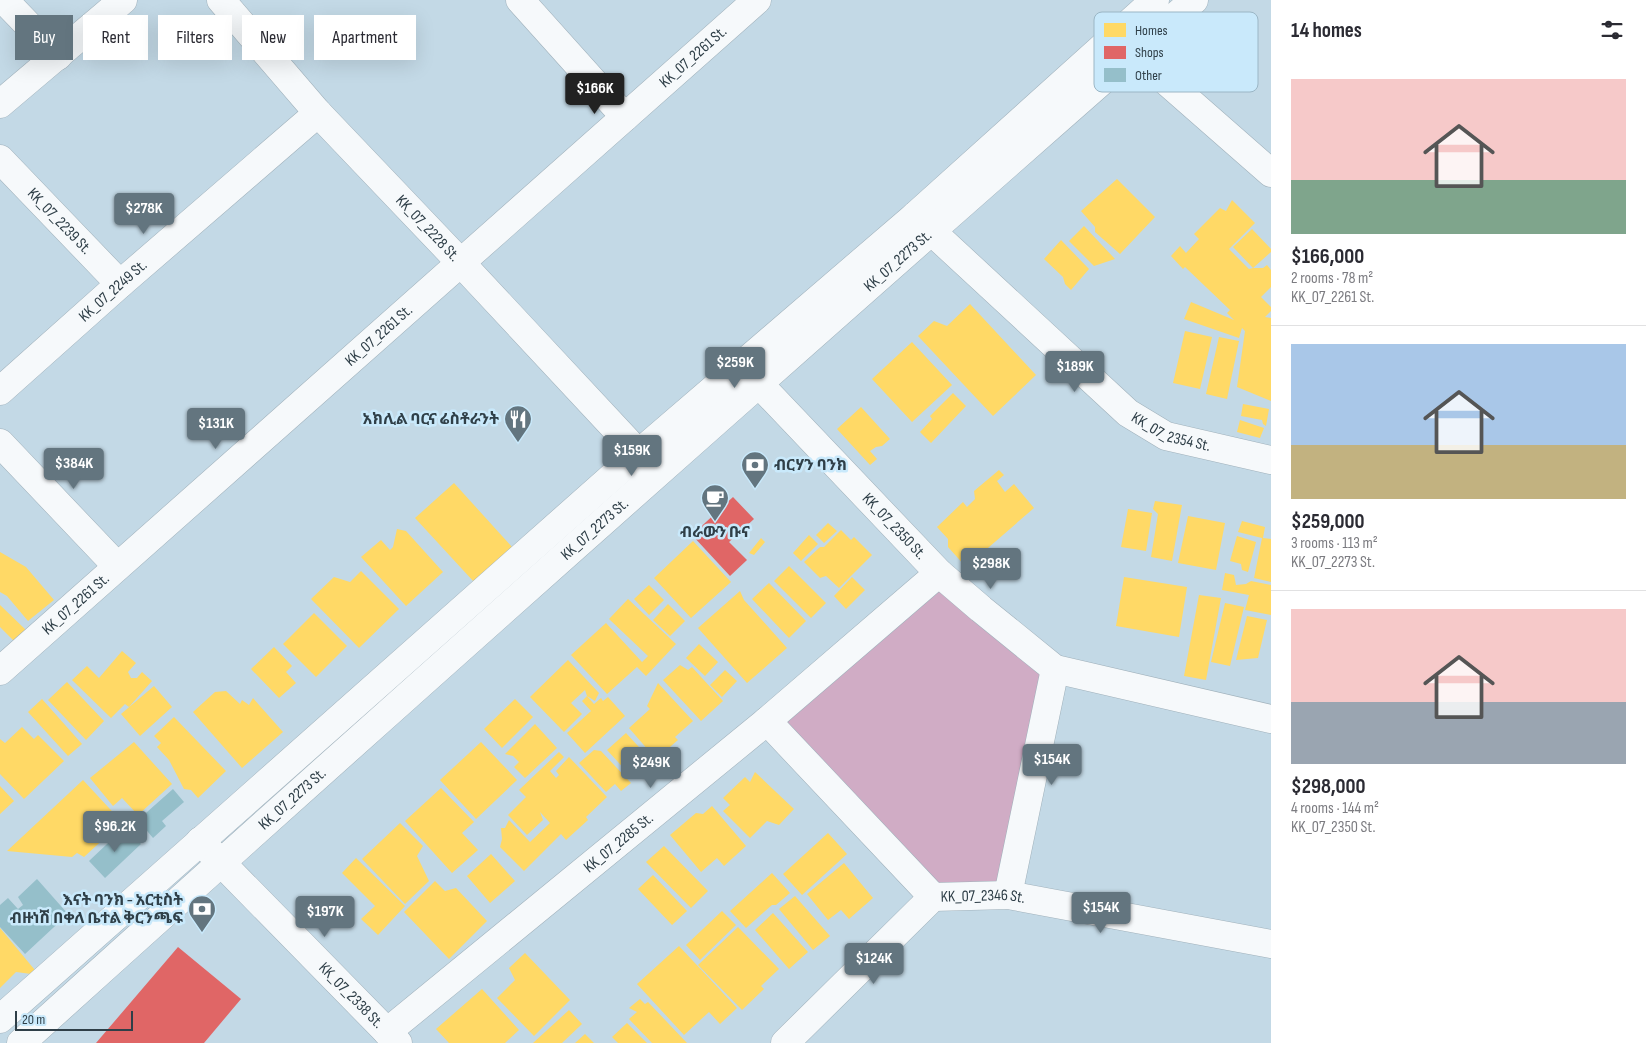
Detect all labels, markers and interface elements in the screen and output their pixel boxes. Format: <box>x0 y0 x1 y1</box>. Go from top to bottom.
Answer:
legend <box>1094 12 1258 92</box>
chip: Buy <box>15 15 73 60</box>
chip: Rent <box>83 15 148 60</box>
chip: Filters <box>158 15 232 60</box>
chip: New <box>242 15 304 60</box>
chip: Apartment <box>314 15 416 60</box>
icon: filters <box>1598 16 1626 44</box>
text: 14 homes <box>1291 18 1362 43</box>
street label: KK_07_2261 St. <box>655 22 730 92</box>
text: Homes <box>1135 22 1168 39</box>
text: Shops <box>1135 44 1164 61</box>
text: Other <box>1135 67 1162 84</box>
pin: $166K <box>560 72 630 115</box>
text: $166K <box>576 79 614 98</box>
icon: home <box>1414 111 1504 201</box>
street label: KK_07_2239 St. <box>23 184 96 258</box>
street label: KK_07_2228 St. <box>392 191 464 265</box>
pin: $278K <box>109 192 179 235</box>
text: $278K <box>125 199 163 218</box>
street label: KK_07_2273 St. <box>860 226 936 296</box>
text: $166,000 <box>1291 244 1364 269</box>
street label: KK_07_2249 St. <box>75 256 151 326</box>
text: 2 rooms · 78 m² <box>1291 269 1373 288</box>
text: KK_07_2261 St. <box>1291 288 1374 307</box>
street label: KK_07_2261 St. <box>341 301 416 370</box>
pin: $259K <box>700 346 770 389</box>
pin: $189K <box>1040 350 1110 393</box>
text: $259K <box>716 353 754 372</box>
text: $189K <box>1056 357 1094 376</box>
icon: home <box>1414 377 1504 467</box>
restaurant icon: አክሊል ባርና ሬስቶራንት <box>503 404 533 443</box>
pin: $131K <box>181 408 251 450</box>
street label: KK_07_2354 St. <box>1128 408 1212 455</box>
place label: አክሊል ባርና ሬስቶራንት <box>363 410 499 429</box>
text: $131K <box>198 414 234 433</box>
pin: $159K <box>597 434 667 477</box>
text: $159K <box>614 441 651 460</box>
pin: $384K <box>39 448 109 490</box>
bank icon: ብርሃን ባንክ <box>740 450 770 489</box>
text: $384K <box>55 454 93 473</box>
place label: ብርሃን ባንክ <box>774 456 847 475</box>
cafe icon: ብራውን ቡና <box>700 483 730 522</box>
street label: KK_07_2350 St. <box>858 489 930 563</box>
street label: KK_07_2273 St. <box>557 494 632 564</box>
text: $259,000 <box>1291 509 1365 534</box>
place label: ብራውን ቡና <box>680 523 750 542</box>
text: 3 rooms · 113 m² <box>1291 534 1378 553</box>
pin: $298K <box>956 548 1026 590</box>
text: KK_07_2273 St. <box>1291 553 1375 572</box>
text: $298K <box>972 554 1010 573</box>
street label: KK_07_2261 St. <box>38 569 113 639</box>
icon: home <box>1414 642 1504 732</box>
pin: $154K <box>1017 744 1087 786</box>
pin: $249K <box>616 746 686 789</box>
text: $154K <box>1034 750 1070 769</box>
text: $249K <box>632 753 670 772</box>
street label: KK_07_2273 St. <box>255 764 330 834</box>
text: $298,000 <box>1291 774 1365 799</box>
text: 4 rooms · 144 m² <box>1291 799 1379 818</box>
street label: KK_07_2285 St. <box>580 809 657 877</box>
pin: $96.2K <box>74 810 156 853</box>
text: $96.2K <box>94 817 136 836</box>
text: KK_07_2350 St. <box>1291 818 1375 837</box>
street label: KK_07_2346 St. <box>940 886 1027 908</box>
place label: እናት ባንክ - አርቲስት ብዙነሽ በቀለ ቤተል ቅርንጫፍ <box>10 891 183 928</box>
pin: $154K <box>1066 892 1136 934</box>
bank icon: እናት ባንክ - አርቲስት ብዙነሽ በቀለ ቤተል ቅርንጫፍ <box>187 894 217 933</box>
pin: $197K <box>290 896 360 938</box>
text: $154K <box>1083 898 1119 917</box>
text: $197K <box>306 902 344 921</box>
pin: $124K <box>839 942 909 985</box>
text: $124K <box>856 949 892 968</box>
street label: KK_07_2338 St. <box>315 958 388 1032</box>
scale bar <box>15 1008 132 1031</box>
text: 20 m <box>22 1011 45 1028</box>

